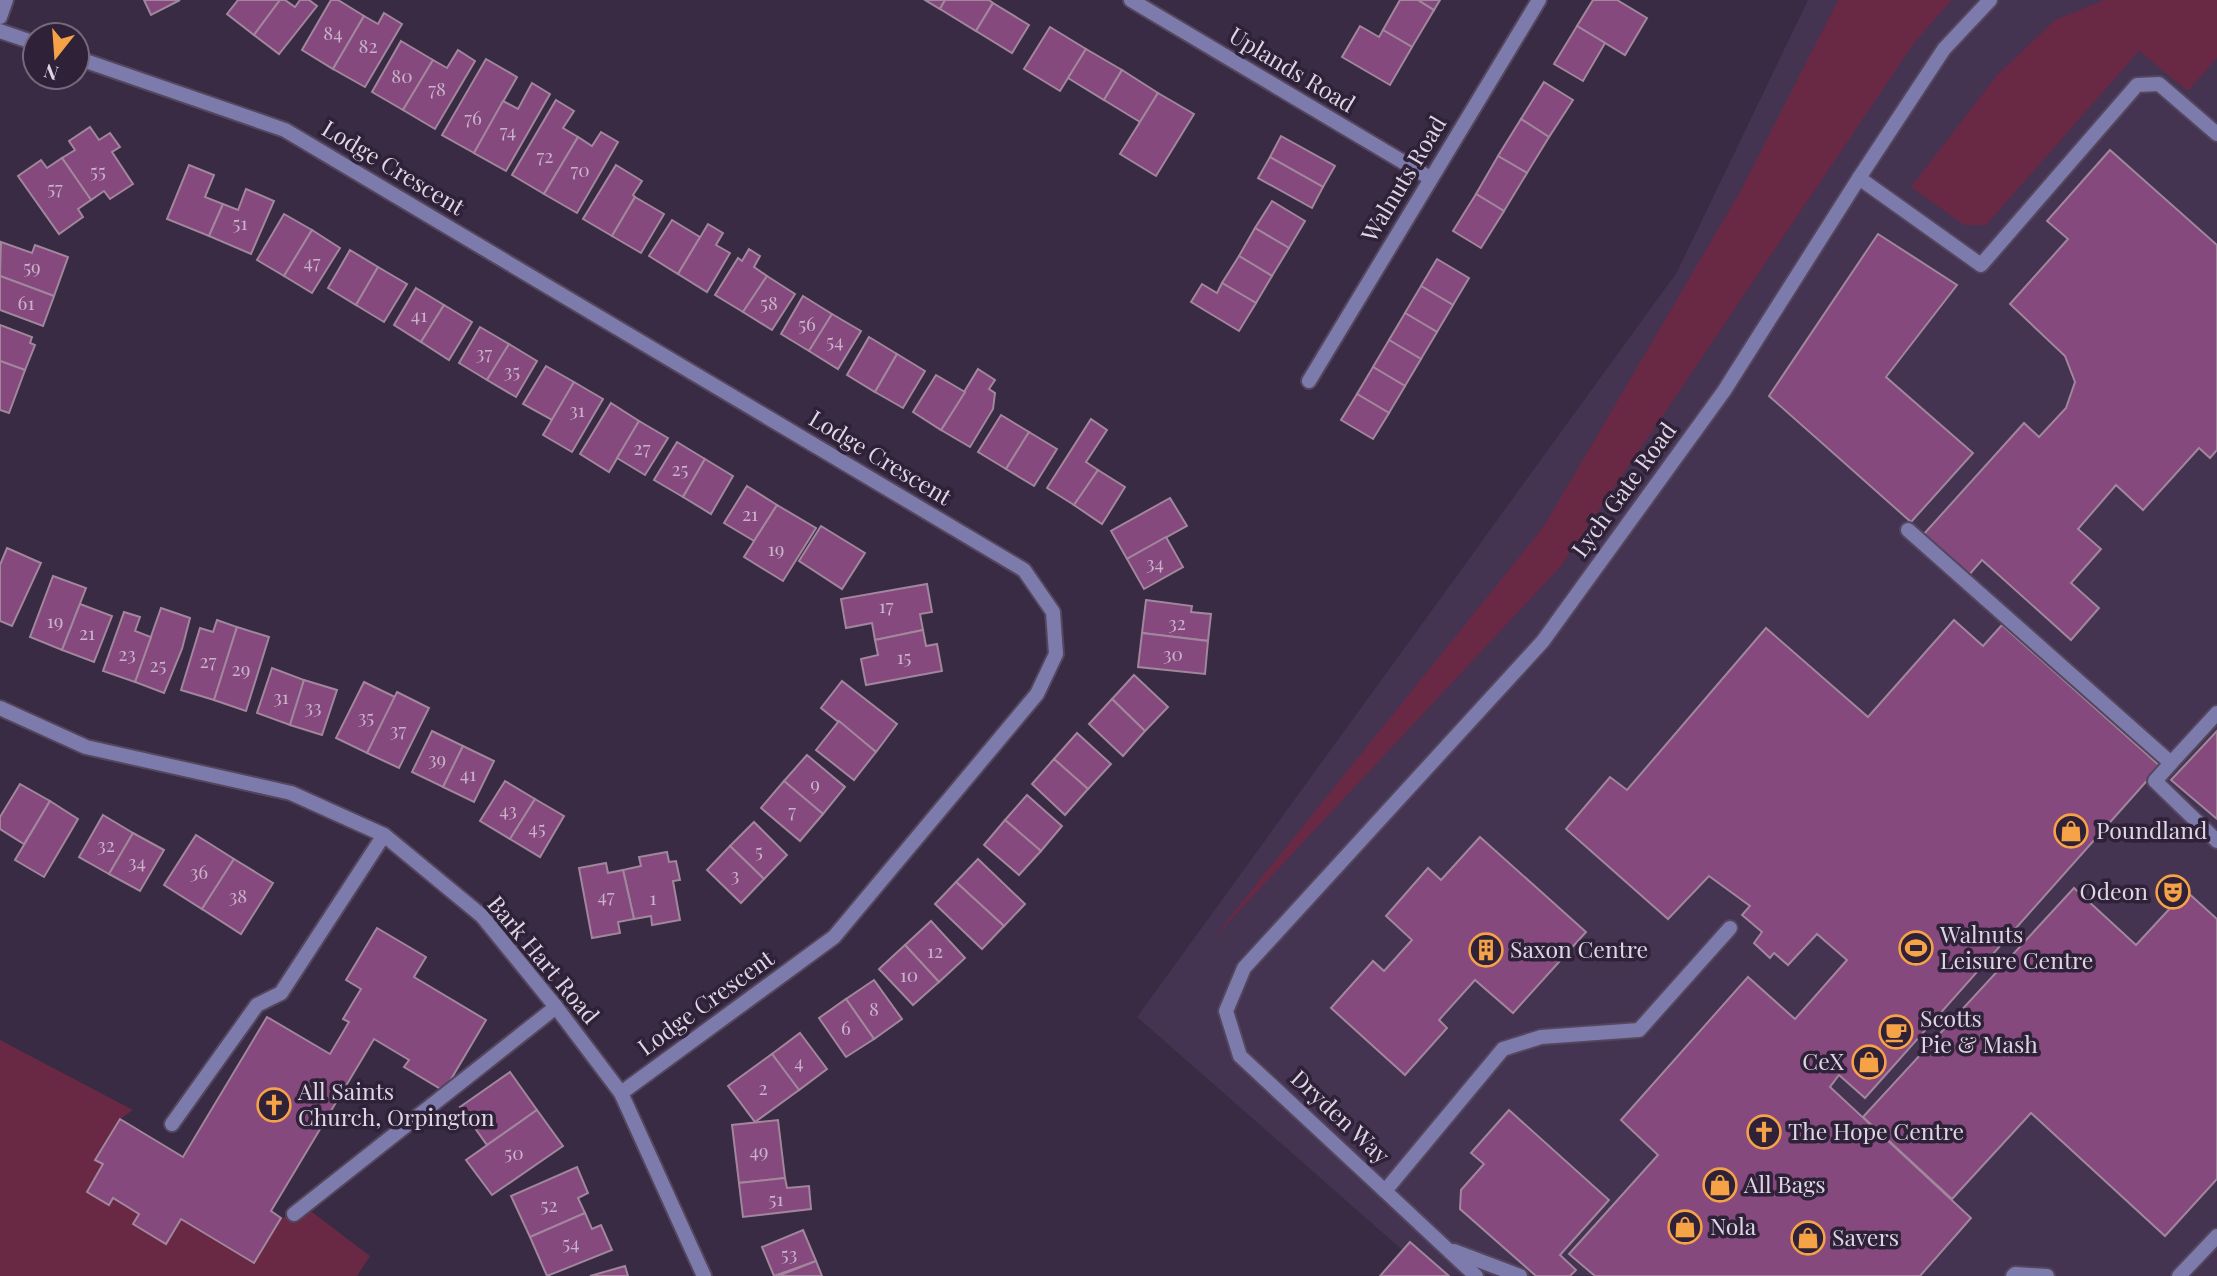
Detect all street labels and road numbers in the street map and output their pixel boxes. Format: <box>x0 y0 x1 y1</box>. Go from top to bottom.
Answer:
street label: Uplands Road <box>1224 19 1362 119</box>
street label: Walnuts Road <box>1353 110 1452 248</box>
street label: Lodge Crescent <box>317 112 471 222</box>
street label: Lodge Crescent <box>804 402 958 512</box>
street label: Lych Gate Road <box>1563 416 1682 563</box>
street label: Bark Hart Road <box>481 888 607 1030</box>
street label: Lodge Crescent <box>631 941 780 1062</box>
street label: Dryden Way <box>1285 1062 1397 1170</box>

